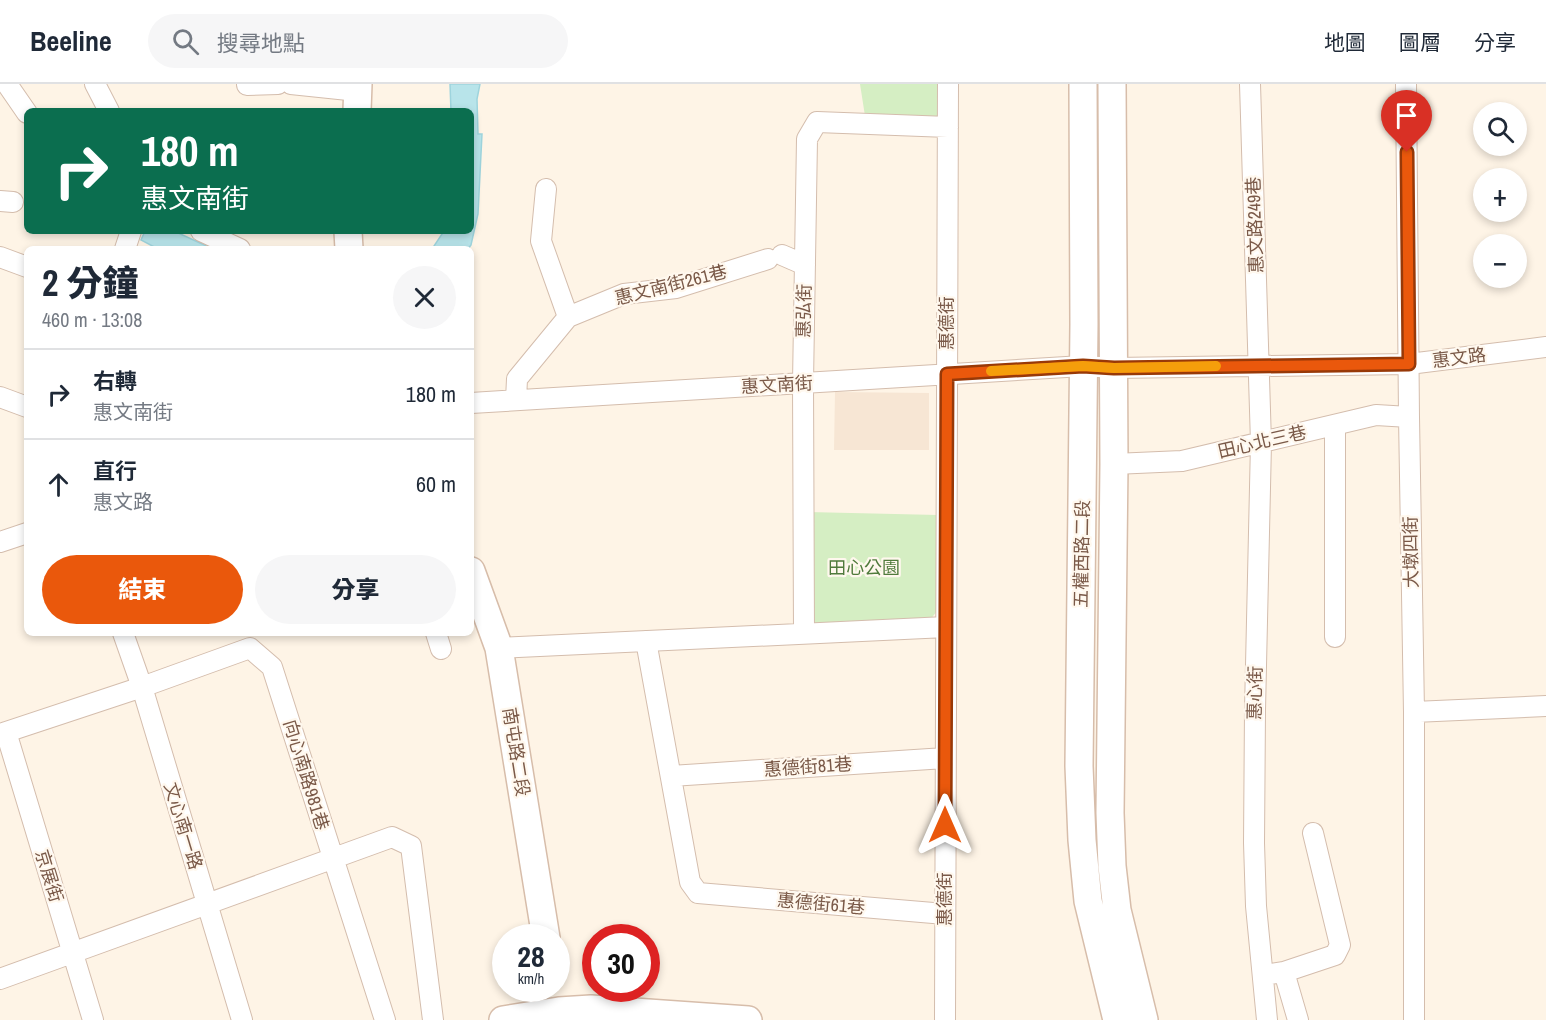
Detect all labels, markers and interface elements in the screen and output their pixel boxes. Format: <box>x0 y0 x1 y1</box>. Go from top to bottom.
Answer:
search box <box>148 14 568 68</box>
text: Beeline <box>30 22 112 60</box>
icon: search <box>169 25 202 58</box>
text: 搜尋地點 <box>217 28 305 58</box>
text: 地圖 <box>1324 28 1366 57</box>
text: 圖層 <box>1399 28 1441 57</box>
text: 分享 <box>1474 28 1516 57</box>
pin <box>1381 90 1432 152</box>
icon: arrive <box>1390 99 1423 132</box>
map controls <box>1473 102 1527 288</box>
button: search <box>1473 102 1527 156</box>
text: 180 m <box>141 123 239 179</box>
icon: right <box>42 132 120 210</box>
button: + <box>1473 168 1527 222</box>
street label: 惠文路249巷 <box>1240 176 1269 274</box>
text: 惠文南街 <box>141 180 249 216</box>
button: − <box>1473 234 1527 288</box>
text: 2 分鐘 <box>42 259 139 307</box>
street label: 惠文南街261巷 <box>612 259 730 311</box>
button: close <box>393 266 456 329</box>
street label: 惠弘街 <box>791 284 816 338</box>
street label: 惠德街 <box>934 296 959 350</box>
text: 460 m · 13:08 <box>42 306 142 333</box>
street label: 惠文路 <box>1431 342 1487 373</box>
text: 右轉 <box>93 366 137 396</box>
street label: 惠文南街 <box>740 370 814 399</box>
icon: right <box>42 378 75 411</box>
text: 180 m <box>406 379 456 409</box>
text: 惠文南街 <box>93 398 173 425</box>
street label: 田心北三巷 <box>1215 419 1309 464</box>
text: 直行 <box>93 456 137 486</box>
icon: ahead <box>42 468 75 501</box>
text: 60 m <box>416 469 456 499</box>
text: 惠文路 <box>93 488 153 515</box>
street label: 五權西路二段 <box>1068 500 1095 608</box>
street label: 大墩四街 <box>1397 516 1424 588</box>
button: 結束 <box>42 555 243 624</box>
button: 分享 <box>255 555 456 624</box>
park label: 田心公園 <box>828 555 900 580</box>
street label: 惠心街 <box>1242 666 1267 720</box>
street label: 南屯路二段 <box>497 706 536 798</box>
street label: 向心南路981巷 <box>278 716 335 833</box>
street label: 惠德街81巷 <box>763 751 853 782</box>
street label: 文心南一路 <box>158 779 209 873</box>
position arrow <box>913 793 977 857</box>
street label: 京展街 <box>30 846 69 905</box>
street label: 惠德街 <box>932 872 957 926</box>
street label: 惠德街61巷 <box>776 887 866 920</box>
speed limit sign: 30 <box>582 924 660 1002</box>
text: 28 <box>517 936 545 976</box>
text: km/h <box>518 968 544 989</box>

